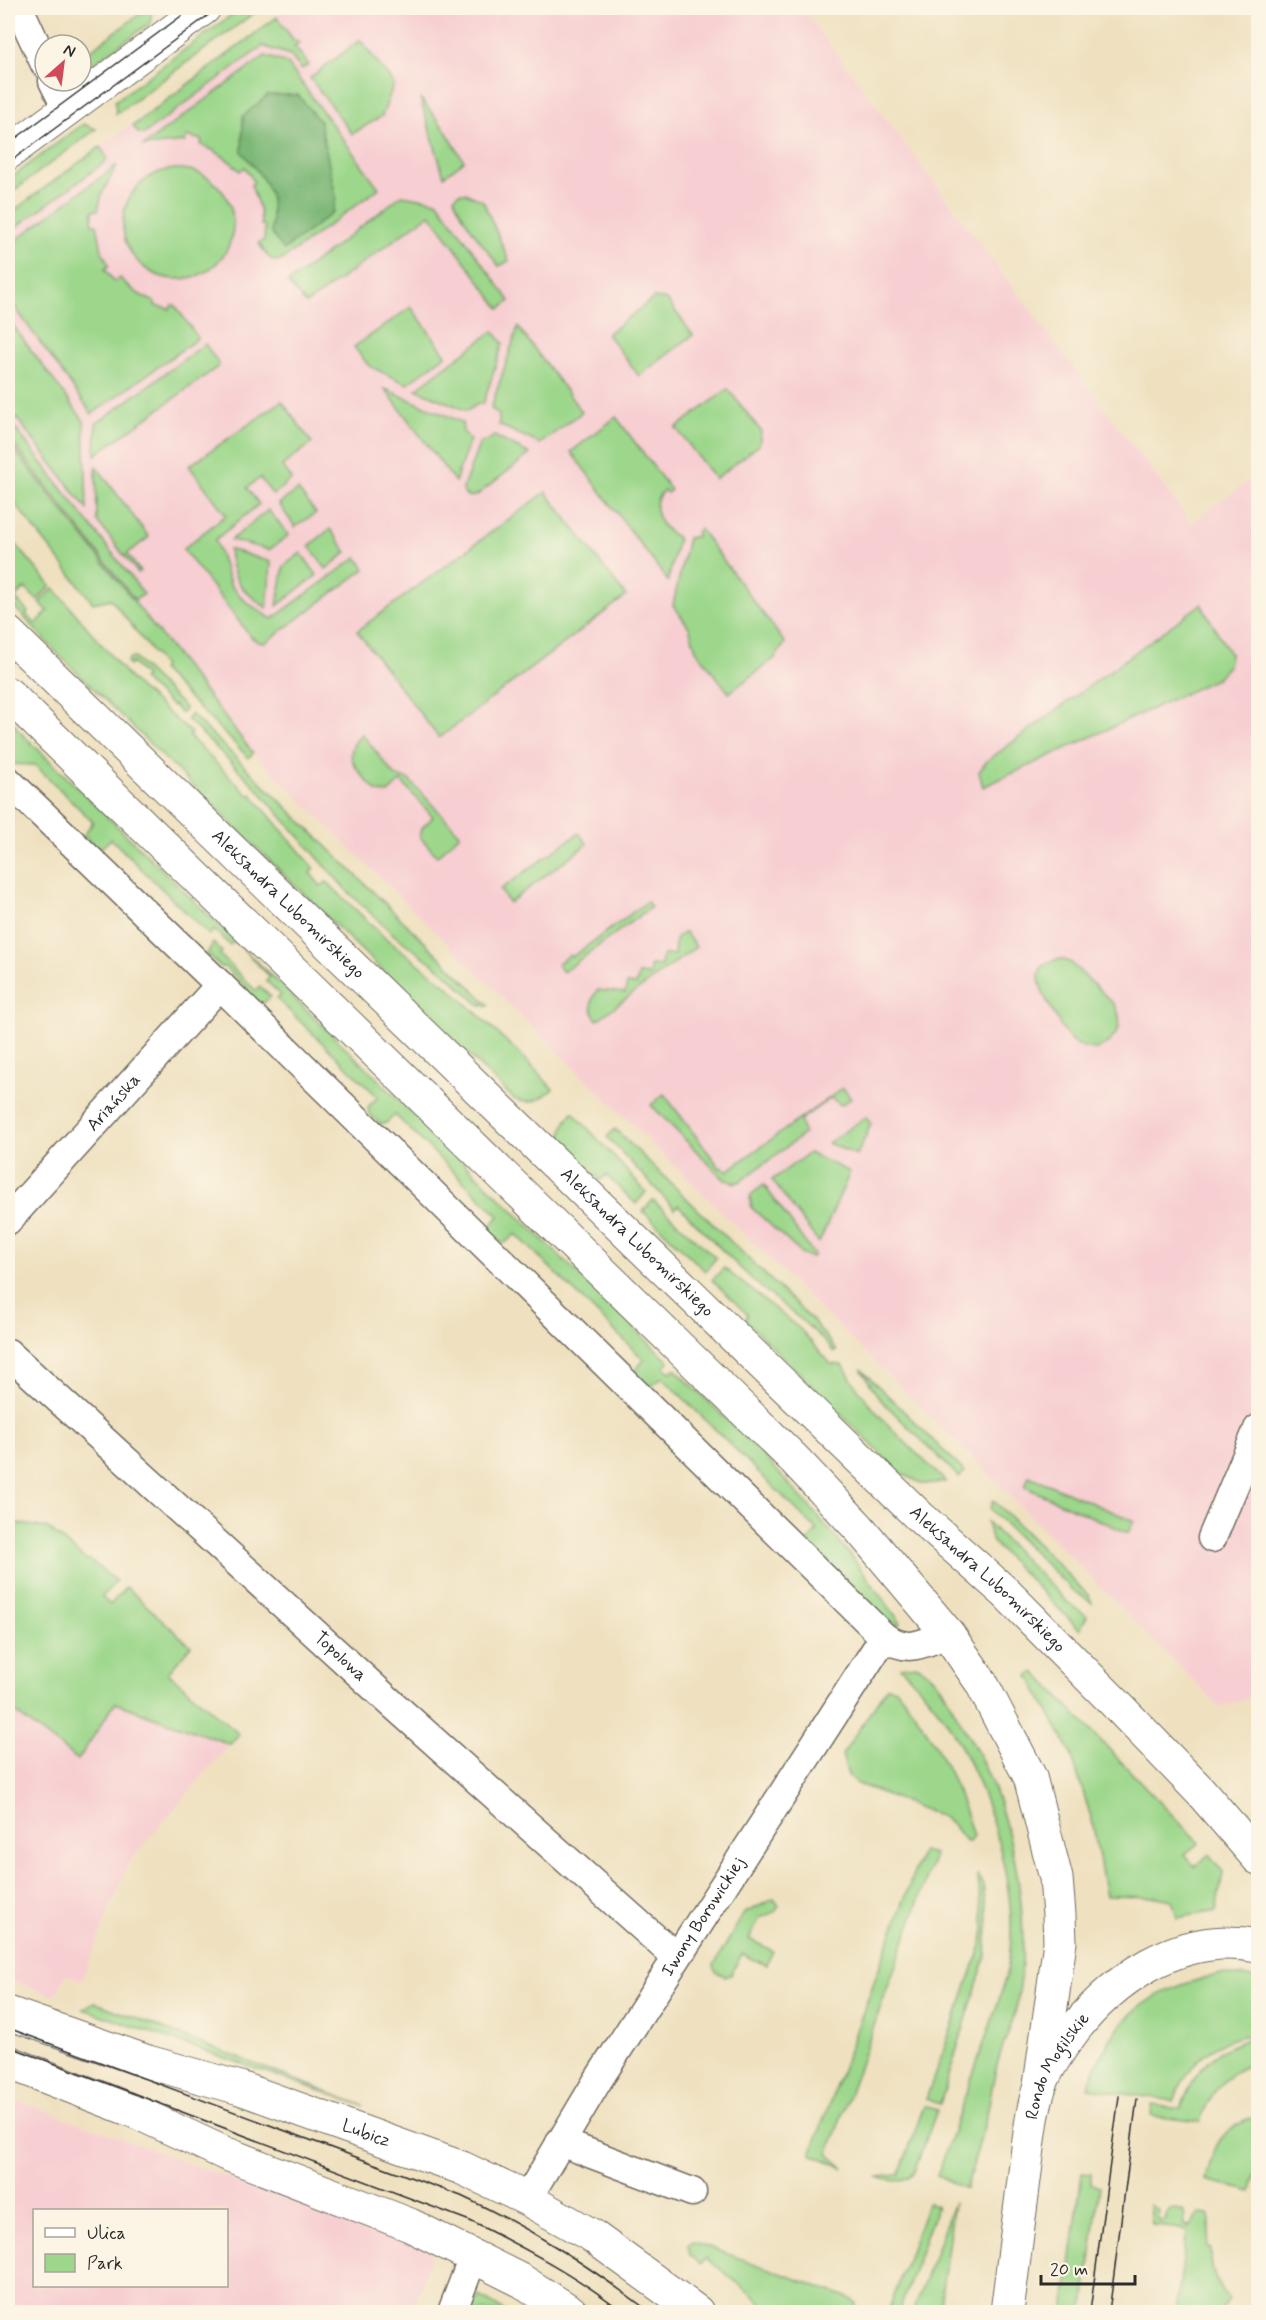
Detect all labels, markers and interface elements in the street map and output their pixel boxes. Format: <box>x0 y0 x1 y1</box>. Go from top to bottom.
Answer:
north arrow <box>33 33 93 93</box>
text: N <box>60 39 79 63</box>
street label: Aleksandra Lubomirskiego <box>206 824 370 984</box>
street label: Ariańska <box>81 1069 146 1137</box>
street label: Aleksandra Lubomirskiego <box>555 1163 719 1323</box>
street label: Aleksandra Lubomirskiego <box>904 1501 1071 1658</box>
street label: Topolowa <box>309 1626 372 1687</box>
street label: Iwony Borowickiej <box>656 1852 751 1981</box>
street label: Rondo Mogilskie <box>1020 2007 1095 2122</box>
street label: Lubicz <box>339 2114 394 2153</box>
legend <box>33 2209 228 2287</box>
text: Ulica <box>87 2222 126 2246</box>
scale bar <box>1041 2248 1136 2286</box>
text: Park <box>87 2252 123 2276</box>
text: 20 m <box>1050 2258 1088 2282</box>

